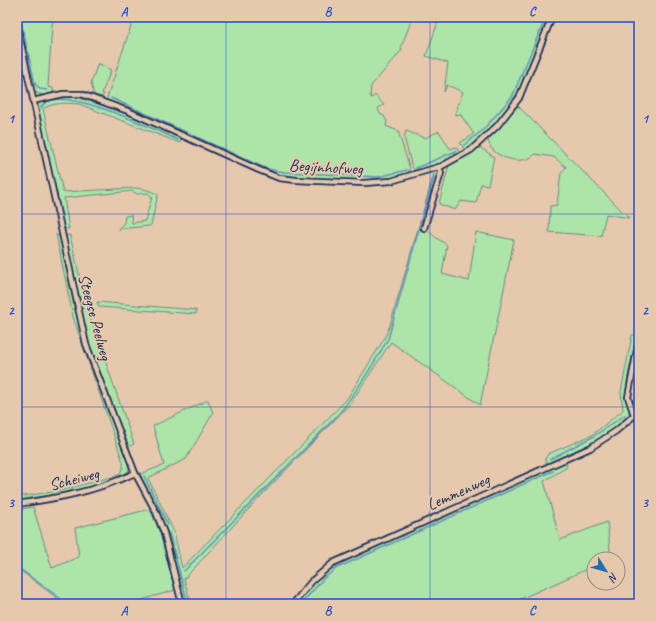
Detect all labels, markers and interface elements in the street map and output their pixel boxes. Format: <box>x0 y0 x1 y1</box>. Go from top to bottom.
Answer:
text: A <box>121 4 129 20</box>
text: B <box>325 4 333 20</box>
text: C <box>529 4 537 20</box>
text: 1 <box>8 111 16 127</box>
text: 1 <box>642 111 650 127</box>
street label: Begijnhofweg <box>289 155 364 179</box>
street label: Steegse Peelweg <box>73 272 117 363</box>
text: 2 <box>8 303 15 319</box>
text: 2 <box>642 303 649 319</box>
street label: Scheiweg <box>47 462 102 495</box>
street label: Lemmenweg <box>423 468 494 515</box>
text: 3 <box>8 495 15 511</box>
text: 3 <box>642 495 649 511</box>
north arrow <box>586 551 626 591</box>
text: N <box>605 570 622 586</box>
text: A <box>121 603 129 619</box>
text: B <box>325 603 333 619</box>
text: C <box>529 603 537 619</box>

